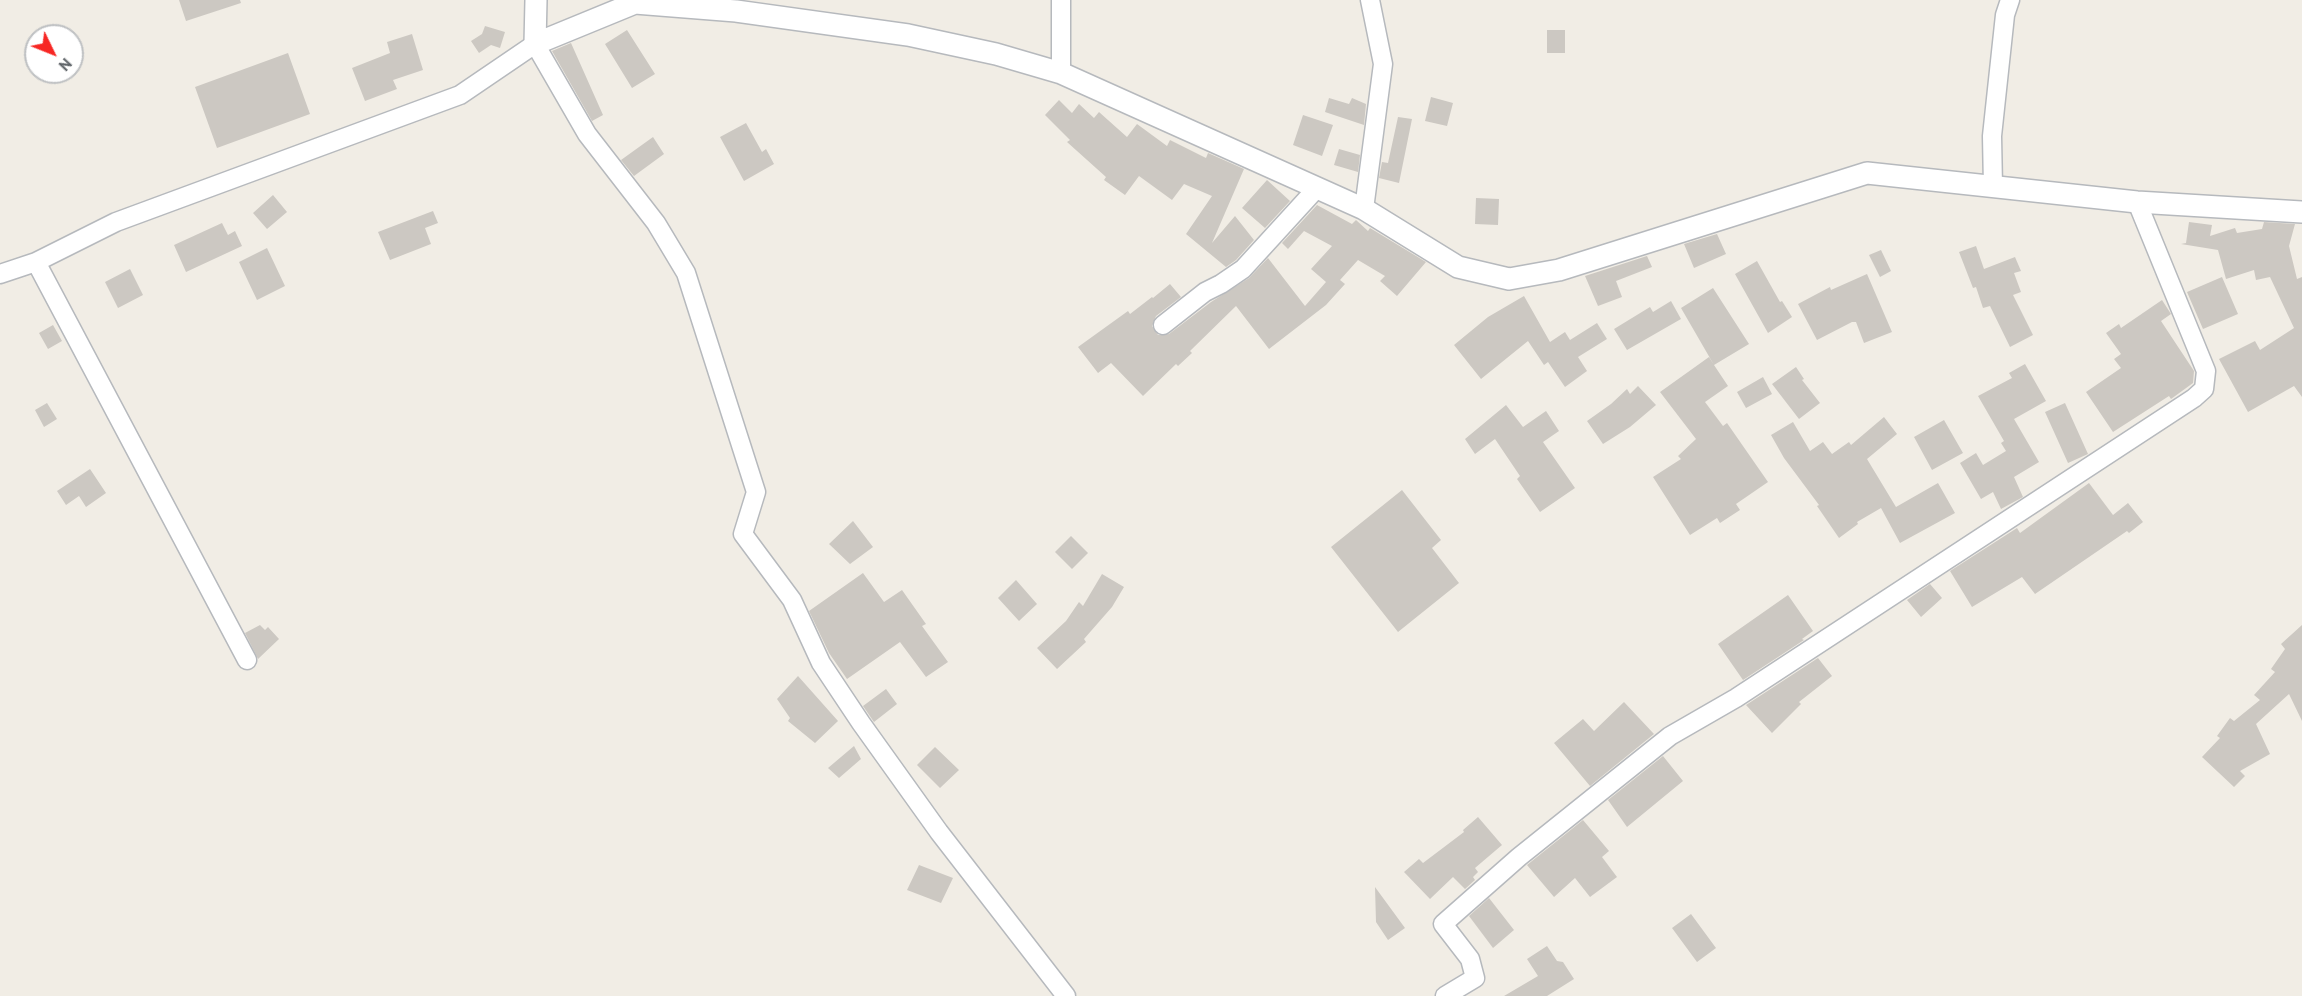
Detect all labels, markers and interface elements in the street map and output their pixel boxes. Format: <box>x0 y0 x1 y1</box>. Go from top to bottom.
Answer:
north arrow <box>24 24 84 84</box>
text: N <box>55 54 77 76</box>

